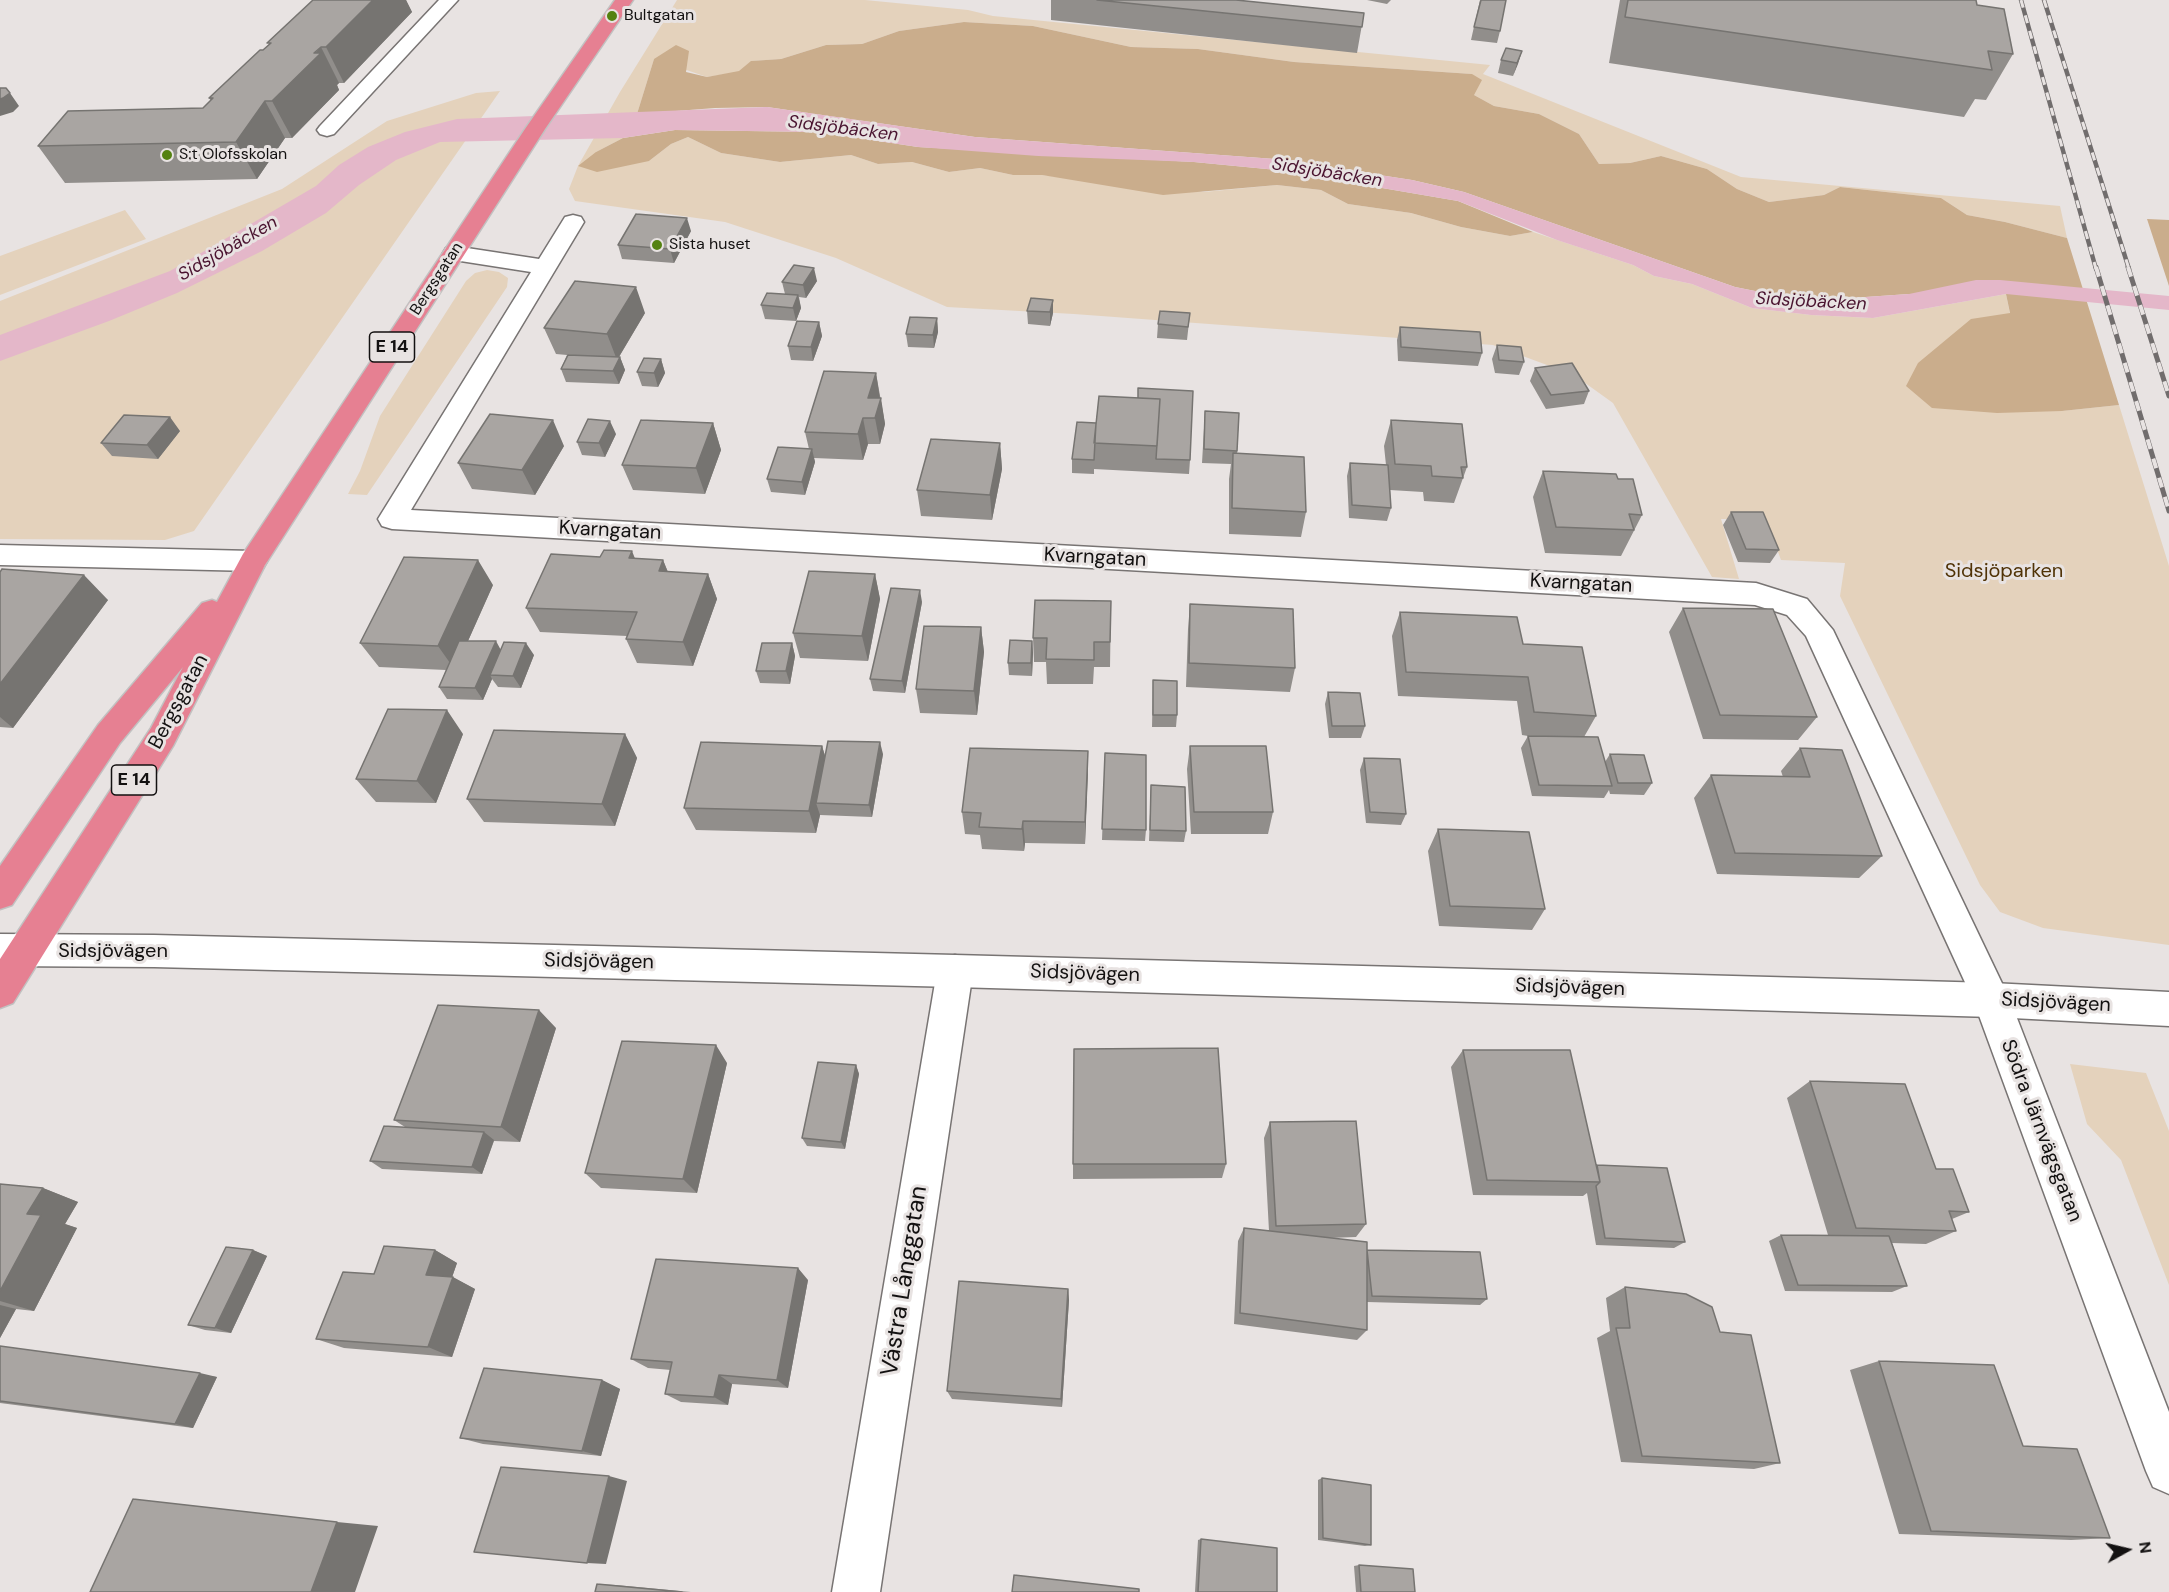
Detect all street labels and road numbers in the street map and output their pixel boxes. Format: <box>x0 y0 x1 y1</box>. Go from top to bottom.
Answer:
street label: Bergsgatan <box>406 239 468 319</box>
road number: E 14 <box>370 332 414 362</box>
street label: Kvarngatan <box>558 516 662 546</box>
street label: Kvarngatan <box>1043 543 1147 573</box>
street label: Kvarngatan <box>1529 569 1633 599</box>
street label: Bergsgatan <box>144 651 214 753</box>
road number: E 14 <box>112 765 156 795</box>
street label: Sidsjövägen <box>58 940 168 964</box>
street label: Sidsjövägen <box>544 949 654 975</box>
street label: Sidsjövägen <box>1030 960 1140 988</box>
street label: Sidsjövägen <box>1515 974 1625 1002</box>
street label: Sidsjövägen <box>2001 988 2111 1018</box>
street label: Södra Järnvägsgatan <box>1995 1036 2087 1226</box>
street label: Västra Långgatan <box>876 1184 934 1378</box>

